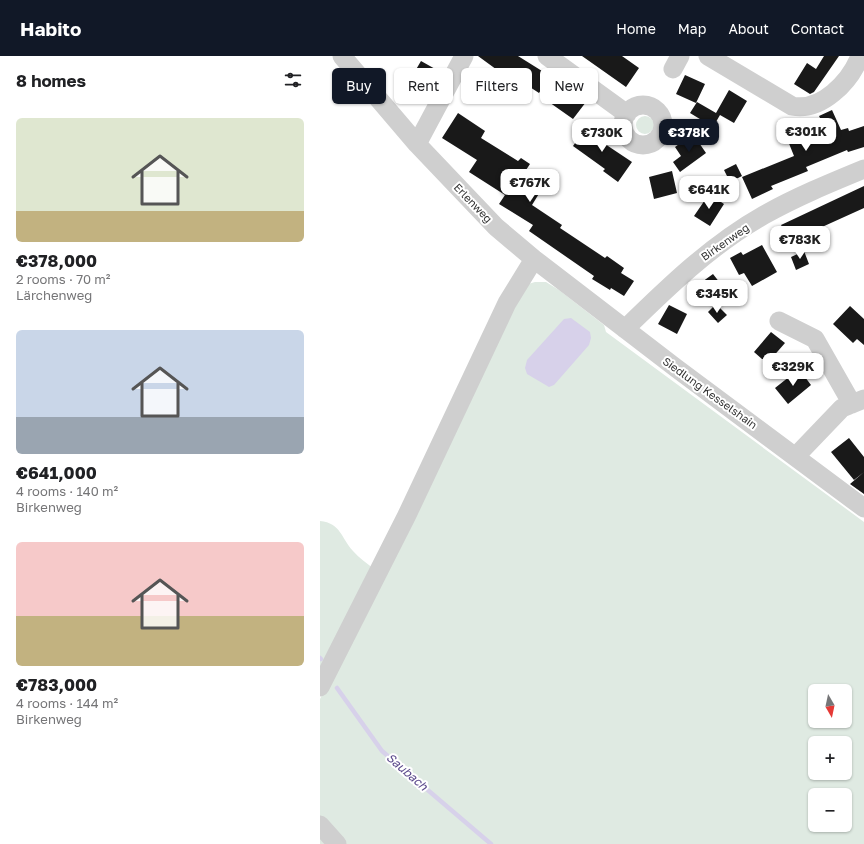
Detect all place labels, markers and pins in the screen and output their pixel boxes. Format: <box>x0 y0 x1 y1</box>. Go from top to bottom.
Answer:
pin: €301K <box>778 118 834 152</box>
pin: €730K <box>574 119 630 153</box>
pin: €378K <box>661 119 717 153</box>
pin: €767K <box>502 169 558 203</box>
pin: €641K <box>681 176 737 210</box>
pin: €783K <box>772 226 828 260</box>
pin: €345K <box>689 280 745 314</box>
pin: €329K <box>765 353 821 387</box>

